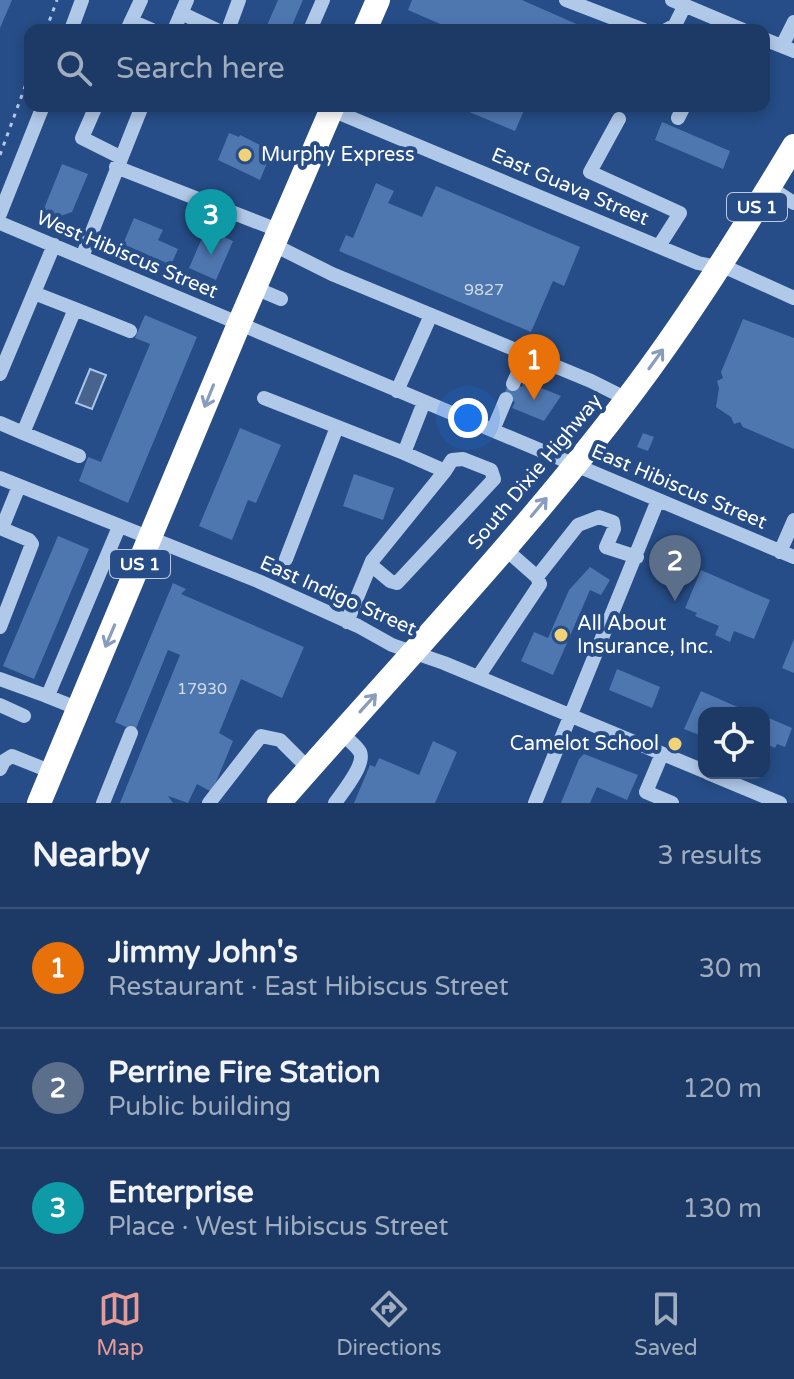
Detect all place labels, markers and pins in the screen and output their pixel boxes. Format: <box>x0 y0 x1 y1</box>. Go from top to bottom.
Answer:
place label: Murphy Express <box>261 143 415 167</box>
marker: Murphy Express <box>236 146 254 164</box>
pin: 3 <box>185 189 237 255</box>
pin: 1 <box>508 334 560 400</box>
pin: 2 <box>649 535 701 601</box>
place label: All About Insurance, Inc. <box>577 612 713 659</box>
marker: All About Insurance, Inc. <box>552 626 570 644</box>
place label: Camelot School <box>510 732 659 756</box>
marker: Camelot School <box>666 735 684 753</box>

